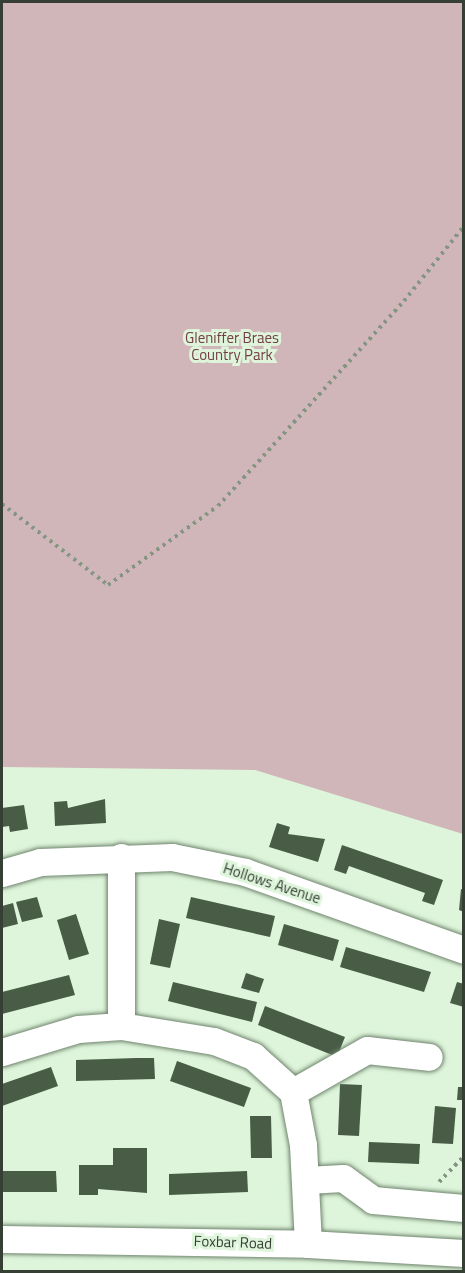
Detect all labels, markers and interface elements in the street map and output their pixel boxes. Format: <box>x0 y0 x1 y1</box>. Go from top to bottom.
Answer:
park label: Gleniffer Braes Country Park <box>185 328 279 363</box>
street label: Hollows Avenue <box>221 859 323 907</box>
street label: Foxbar Road <box>193 1232 273 1252</box>

